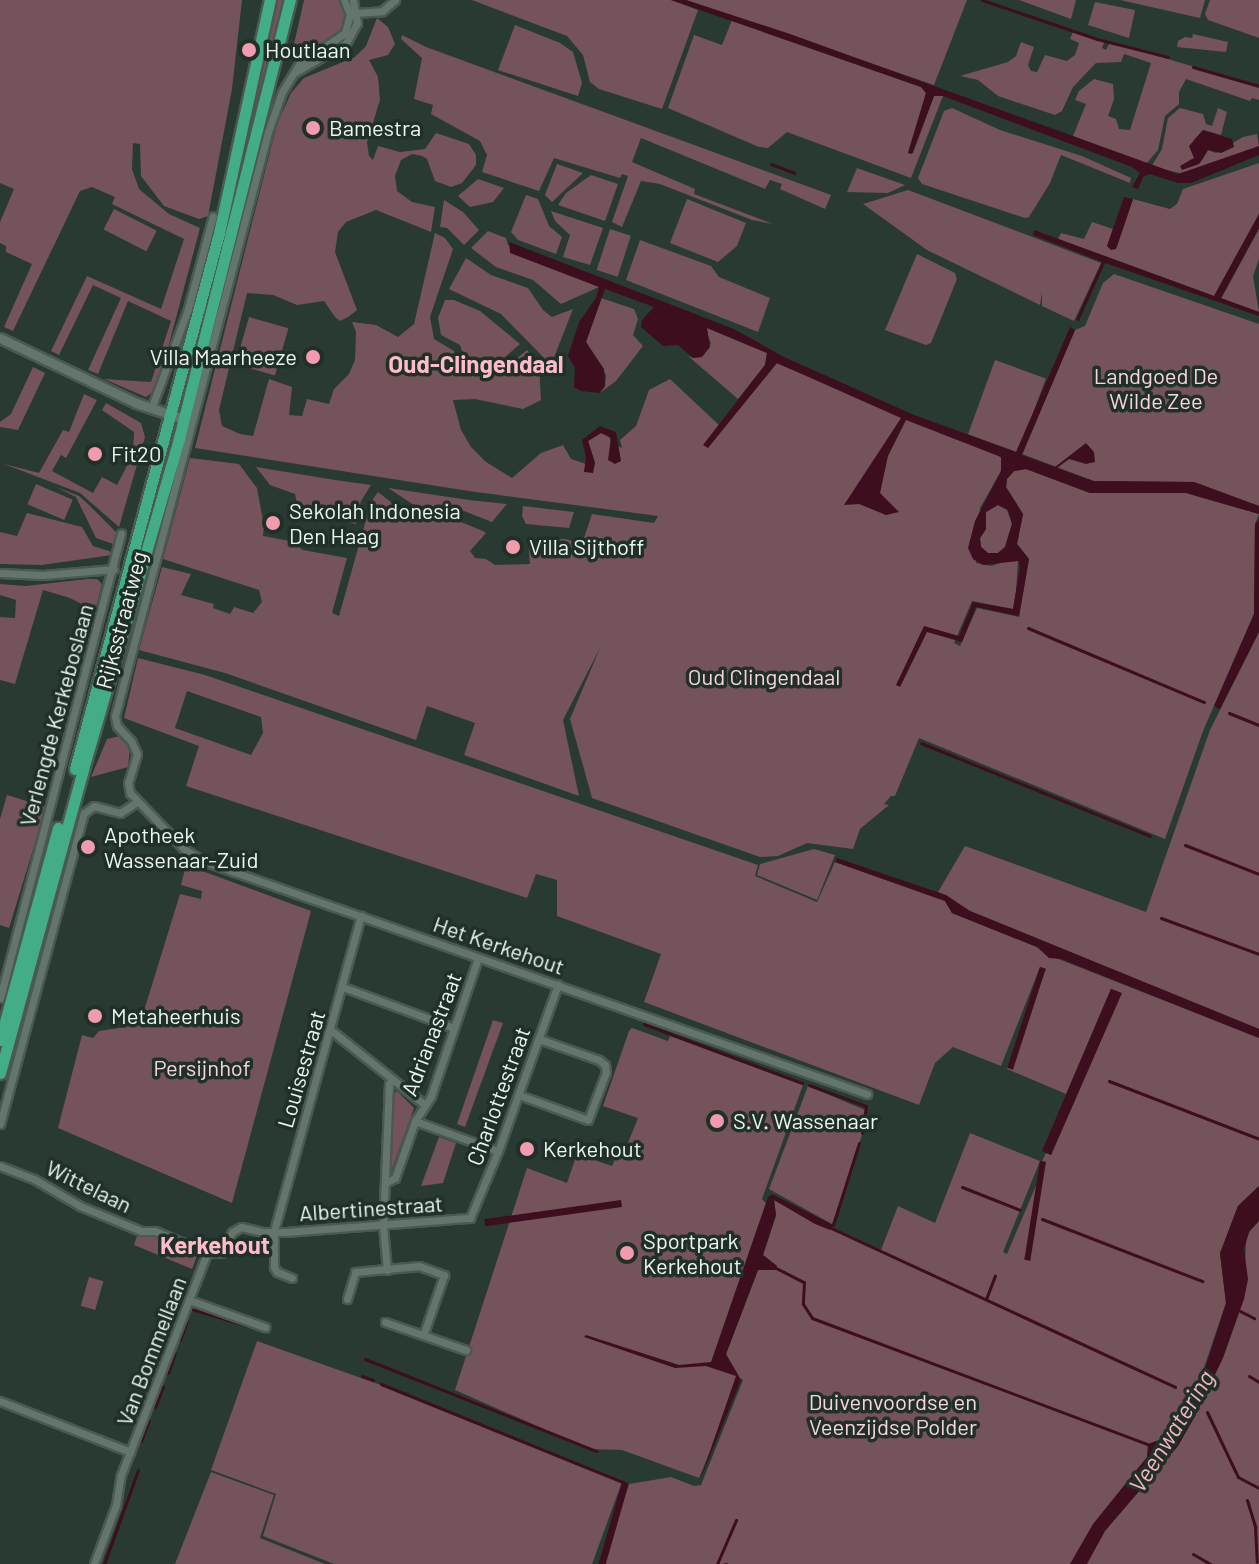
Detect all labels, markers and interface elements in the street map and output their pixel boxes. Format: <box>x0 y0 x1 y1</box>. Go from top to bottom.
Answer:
place label: Houtlaan <box>265 37 351 63</box>
marker: Houtlaan <box>240 41 258 59</box>
place label: Bamestra <box>329 115 421 141</box>
marker: Bamestra <box>304 119 322 137</box>
place label: Villa Maarheeze <box>150 344 297 370</box>
marker: Villa Maarheeze <box>304 348 322 366</box>
district label: Oud-Clingendaal <box>388 350 564 378</box>
park label: Landgoed De Wilde Zee <box>1094 362 1218 414</box>
place label: Fit20 <box>111 441 161 467</box>
marker: Fit20 <box>86 445 104 463</box>
place label: Sekolah Indonesia Den Haag <box>289 497 461 548</box>
marker: Sekolah Indonesia Den Haag <box>264 514 282 532</box>
place label: Villa Sijthoff <box>529 534 644 560</box>
marker: Villa Sijthoff <box>504 538 522 556</box>
street label: Rijksstraatweg <box>90 548 152 692</box>
street label: Verlengde Kerkeboslaan <box>14 601 98 829</box>
park label: Oud Clingendaal <box>688 664 840 690</box>
place label: Apotheek Wassenaar-Zuid <box>104 821 258 872</box>
marker: Apotheek Wassenaar-Zuid <box>79 838 97 856</box>
street label: Het Kerkehout <box>430 910 568 980</box>
street label: Adrianastraat <box>395 969 467 1099</box>
place label: Metaheerhuis <box>111 1003 241 1029</box>
marker: Metaheerhuis <box>86 1007 104 1025</box>
street label: Louisestraat <box>272 1007 330 1131</box>
street label: Charlottestraat <box>461 1023 535 1169</box>
park label: Persijnhof <box>153 1055 251 1081</box>
place label: S.V. Wassenaar <box>733 1108 878 1134</box>
marker: S.V. Wassenaar <box>708 1112 726 1130</box>
place label: Kerkehout <box>543 1136 642 1162</box>
marker: Kerkehout <box>518 1140 536 1158</box>
street label: Wittelaan <box>42 1154 136 1218</box>
street label: Albertinestraat <box>298 1190 444 1226</box>
place label: Sportpark Kerkehout <box>643 1227 742 1278</box>
district label: Kerkehout <box>160 1231 270 1259</box>
marker: Sportpark Kerkehout <box>618 1244 636 1262</box>
street label: Van Bommellaan <box>110 1273 192 1429</box>
water label: Veenwatering <box>1122 1365 1220 1497</box>
park label: Duivenvoordse en Veenzijdse Polder <box>809 1388 977 1440</box>

